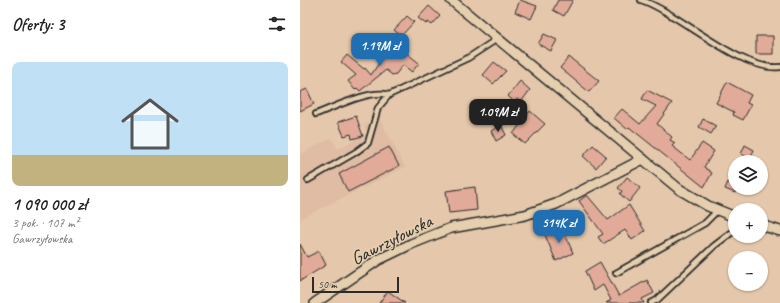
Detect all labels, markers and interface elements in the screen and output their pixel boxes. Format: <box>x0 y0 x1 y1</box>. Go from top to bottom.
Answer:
icon: filters <box>266 13 288 35</box>
text: Oferty: 3 <box>12 14 64 35</box>
pin: 1.19M zł <box>339 33 421 67</box>
text: 1.19M zł <box>360 38 400 54</box>
icon: home <box>114 88 186 160</box>
pin: 1.09M zł <box>457 99 539 133</box>
text: 1.09M zł <box>478 104 518 120</box>
map controls <box>728 155 768 291</box>
button: layers <box>728 155 768 195</box>
text: 1 090 000 zł <box>12 194 87 215</box>
button: + <box>728 203 768 243</box>
street label: Gawrzyłowska <box>347 209 437 271</box>
pin: 514K zł <box>522 210 596 244</box>
text: 3 pok. · 107 m² <box>12 215 79 231</box>
text: 514K zł <box>542 215 576 231</box>
text: Gawrzyłowska <box>12 231 72 247</box>
button: − <box>728 251 768 291</box>
scale bar <box>312 275 399 294</box>
text: 50 m <box>318 277 337 291</box>

